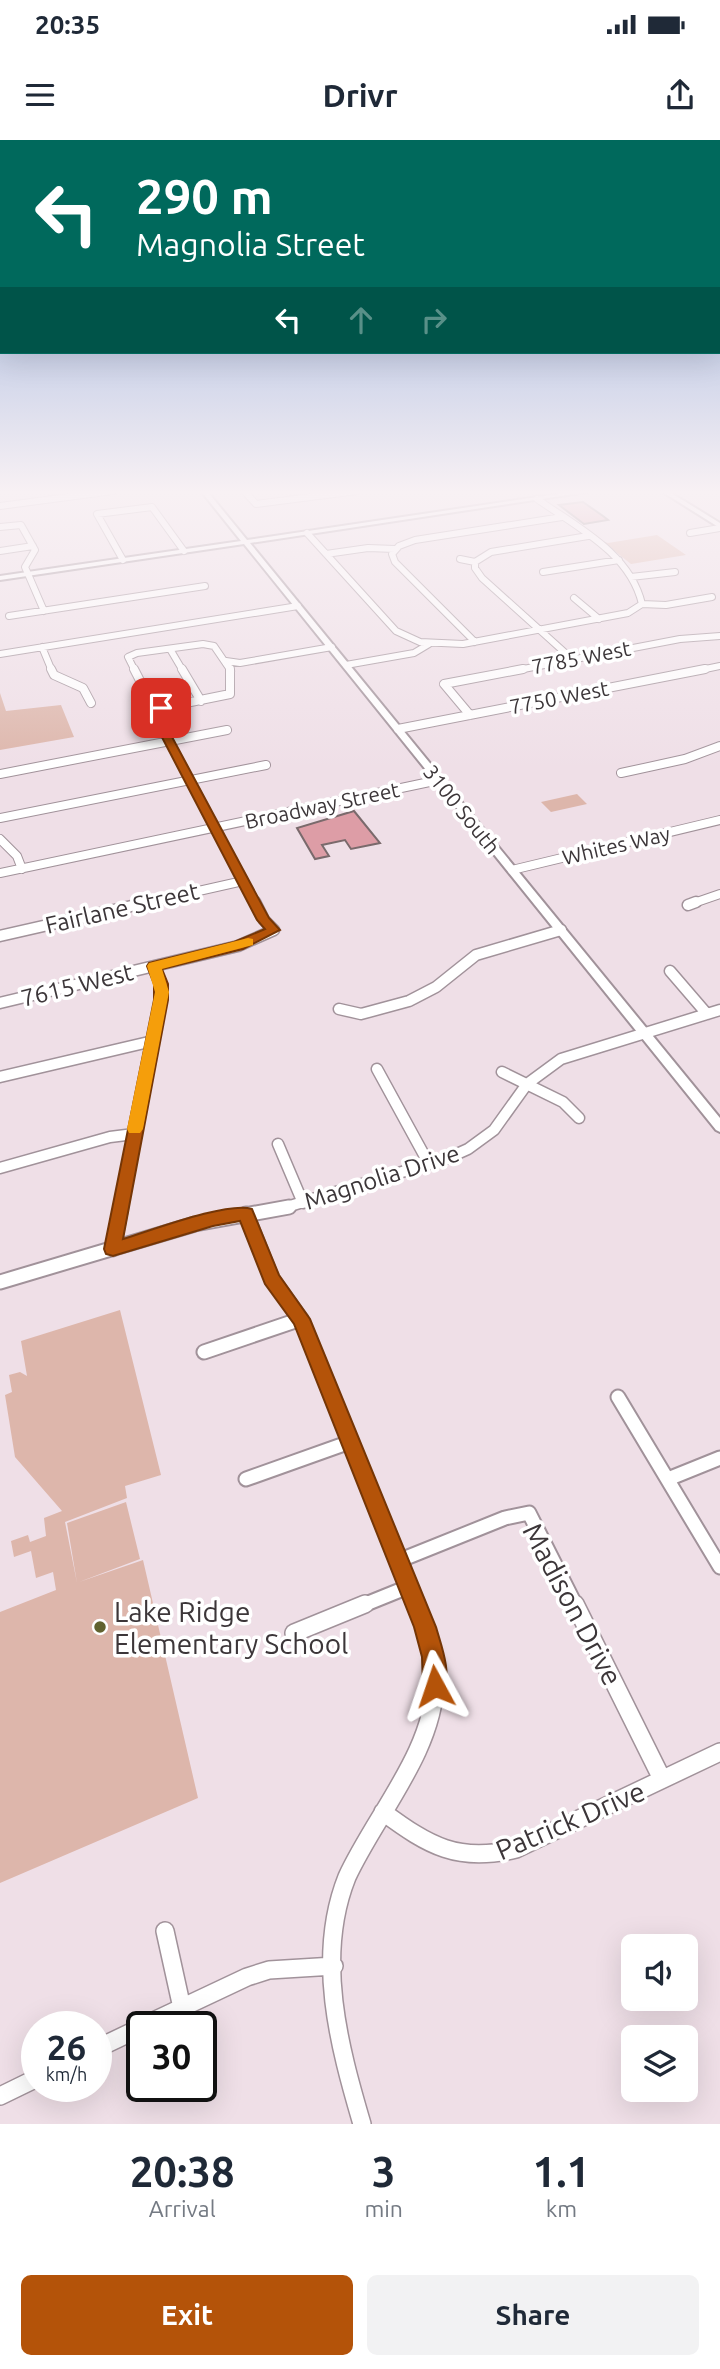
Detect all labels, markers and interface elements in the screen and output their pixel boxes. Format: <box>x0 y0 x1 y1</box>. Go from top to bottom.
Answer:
text: 20:35 <box>35 10 100 39</box>
icon: menu <box>21 76 59 114</box>
icon: share <box>661 76 699 114</box>
text: Drivr <box>322 77 398 113</box>
icon: left <box>21 168 112 259</box>
text: 290 m <box>136 168 273 223</box>
text: Magnolia Street <box>136 226 365 262</box>
icon: left <box>269 301 307 339</box>
icon: ahead <box>342 301 380 339</box>
icon: right <box>415 301 453 339</box>
street label: 7785 West <box>529 636 633 678</box>
street label: 7750 West <box>507 676 611 718</box>
pin <box>131 678 191 738</box>
icon: arrive <box>142 689 180 727</box>
street label: 3100 South <box>419 760 505 858</box>
street label: Broadway Street <box>243 777 401 833</box>
street label: Whites Way <box>560 821 672 869</box>
street label: Fairlane Street <box>42 877 202 939</box>
street label: 7615 West <box>18 958 136 1012</box>
street label: Magnolia Drive <box>301 1139 463 1215</box>
street label: Madison Drive <box>517 1518 629 1690</box>
place label: Lake Ridge Elementary School <box>114 1596 348 1659</box>
marker: Lake Ridge Elementary School <box>92 1619 108 1635</box>
position arrow <box>398 1649 472 1723</box>
street label: Patrick Drive <box>491 1775 649 1865</box>
map controls <box>621 1934 698 2102</box>
button: sound <box>621 1934 698 2011</box>
speed limit sign: 30 <box>126 2011 217 2102</box>
button: layers <box>621 2025 698 2102</box>
text: 26 <box>47 2027 86 2067</box>
text: km/h <box>46 2064 87 2084</box>
text: 20:38 <box>130 2148 235 2195</box>
text: 3 <box>372 2148 396 2195</box>
text: 1.1 <box>533 2148 590 2195</box>
text: Arrival <box>149 2196 216 2221</box>
text: min <box>364 2196 403 2221</box>
text: km <box>546 2196 577 2221</box>
button: Exit <box>21 2275 353 2355</box>
button: Share <box>367 2275 699 2355</box>

